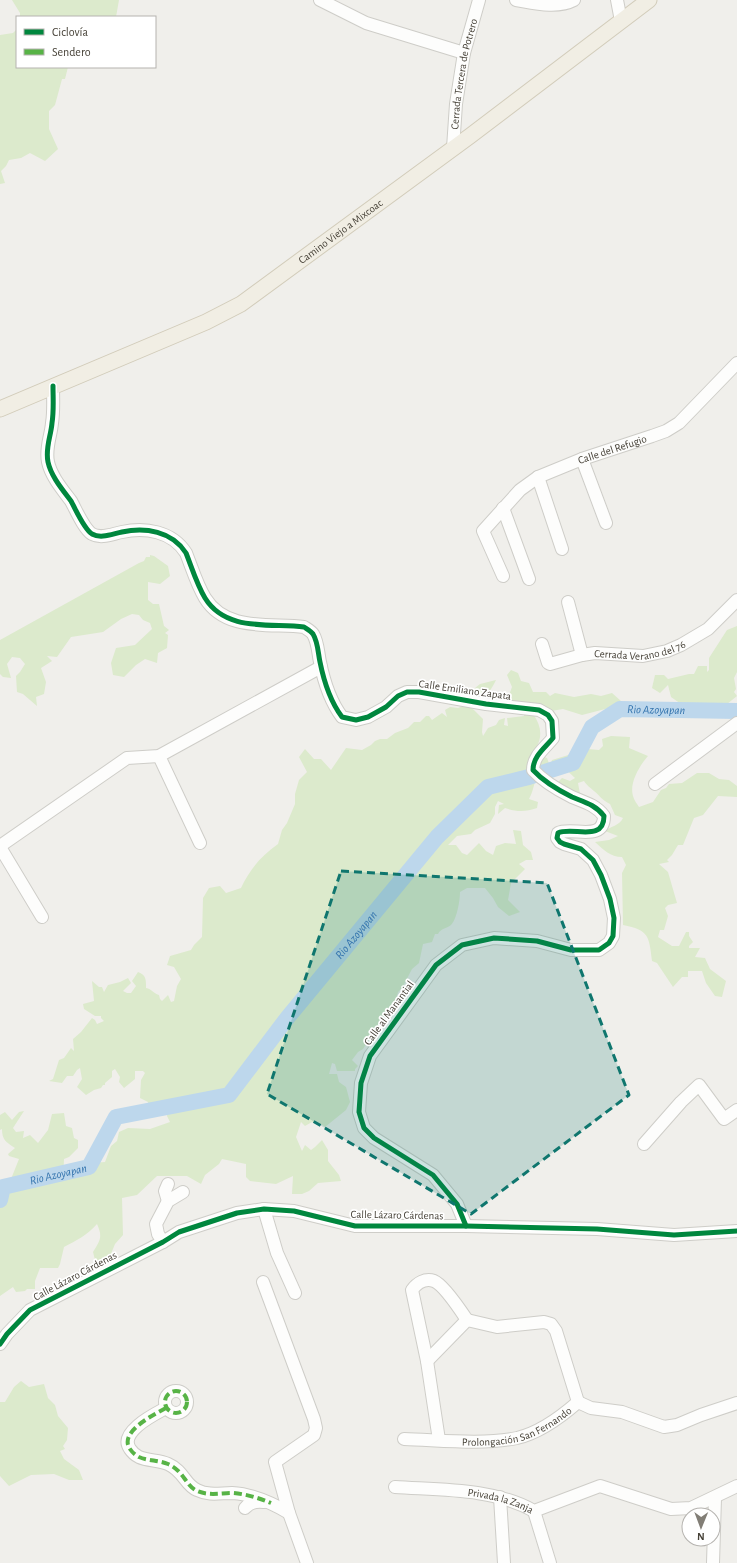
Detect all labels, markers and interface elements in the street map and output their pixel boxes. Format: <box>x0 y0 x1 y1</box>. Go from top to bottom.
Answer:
legend <box>16 16 156 68</box>
street label: Cerrada Tercera de Potrero <box>449 17 479 130</box>
text: Ciclovía <box>52 26 88 38</box>
text: Sendero <box>52 46 91 58</box>
street label: Camino Viejo a Mixcoac <box>296 196 385 266</box>
street label: Calle del Refugio <box>576 433 648 466</box>
street label: Cerrada Verano del 76 <box>594 638 687 662</box>
street label: Calle Emiliano Zapata <box>418 678 512 702</box>
water label: Rio Azoyapan <box>627 703 685 717</box>
water label: Rio Azoyapan <box>333 909 379 961</box>
street label: Calle al Manantial <box>362 979 416 1047</box>
water label: Rio Azoyapan <box>29 1162 88 1187</box>
street label: Calle Lázaro Cárdenas <box>350 1209 444 1221</box>
street label: Calle Lázaro Cárdenas <box>31 1249 119 1303</box>
street label: Prolongación San Fernando <box>462 1404 573 1447</box>
street label: Privada la Zanja <box>467 1486 535 1515</box>
north arrow <box>681 1507 721 1547</box>
text: N <box>697 1531 705 1542</box>

